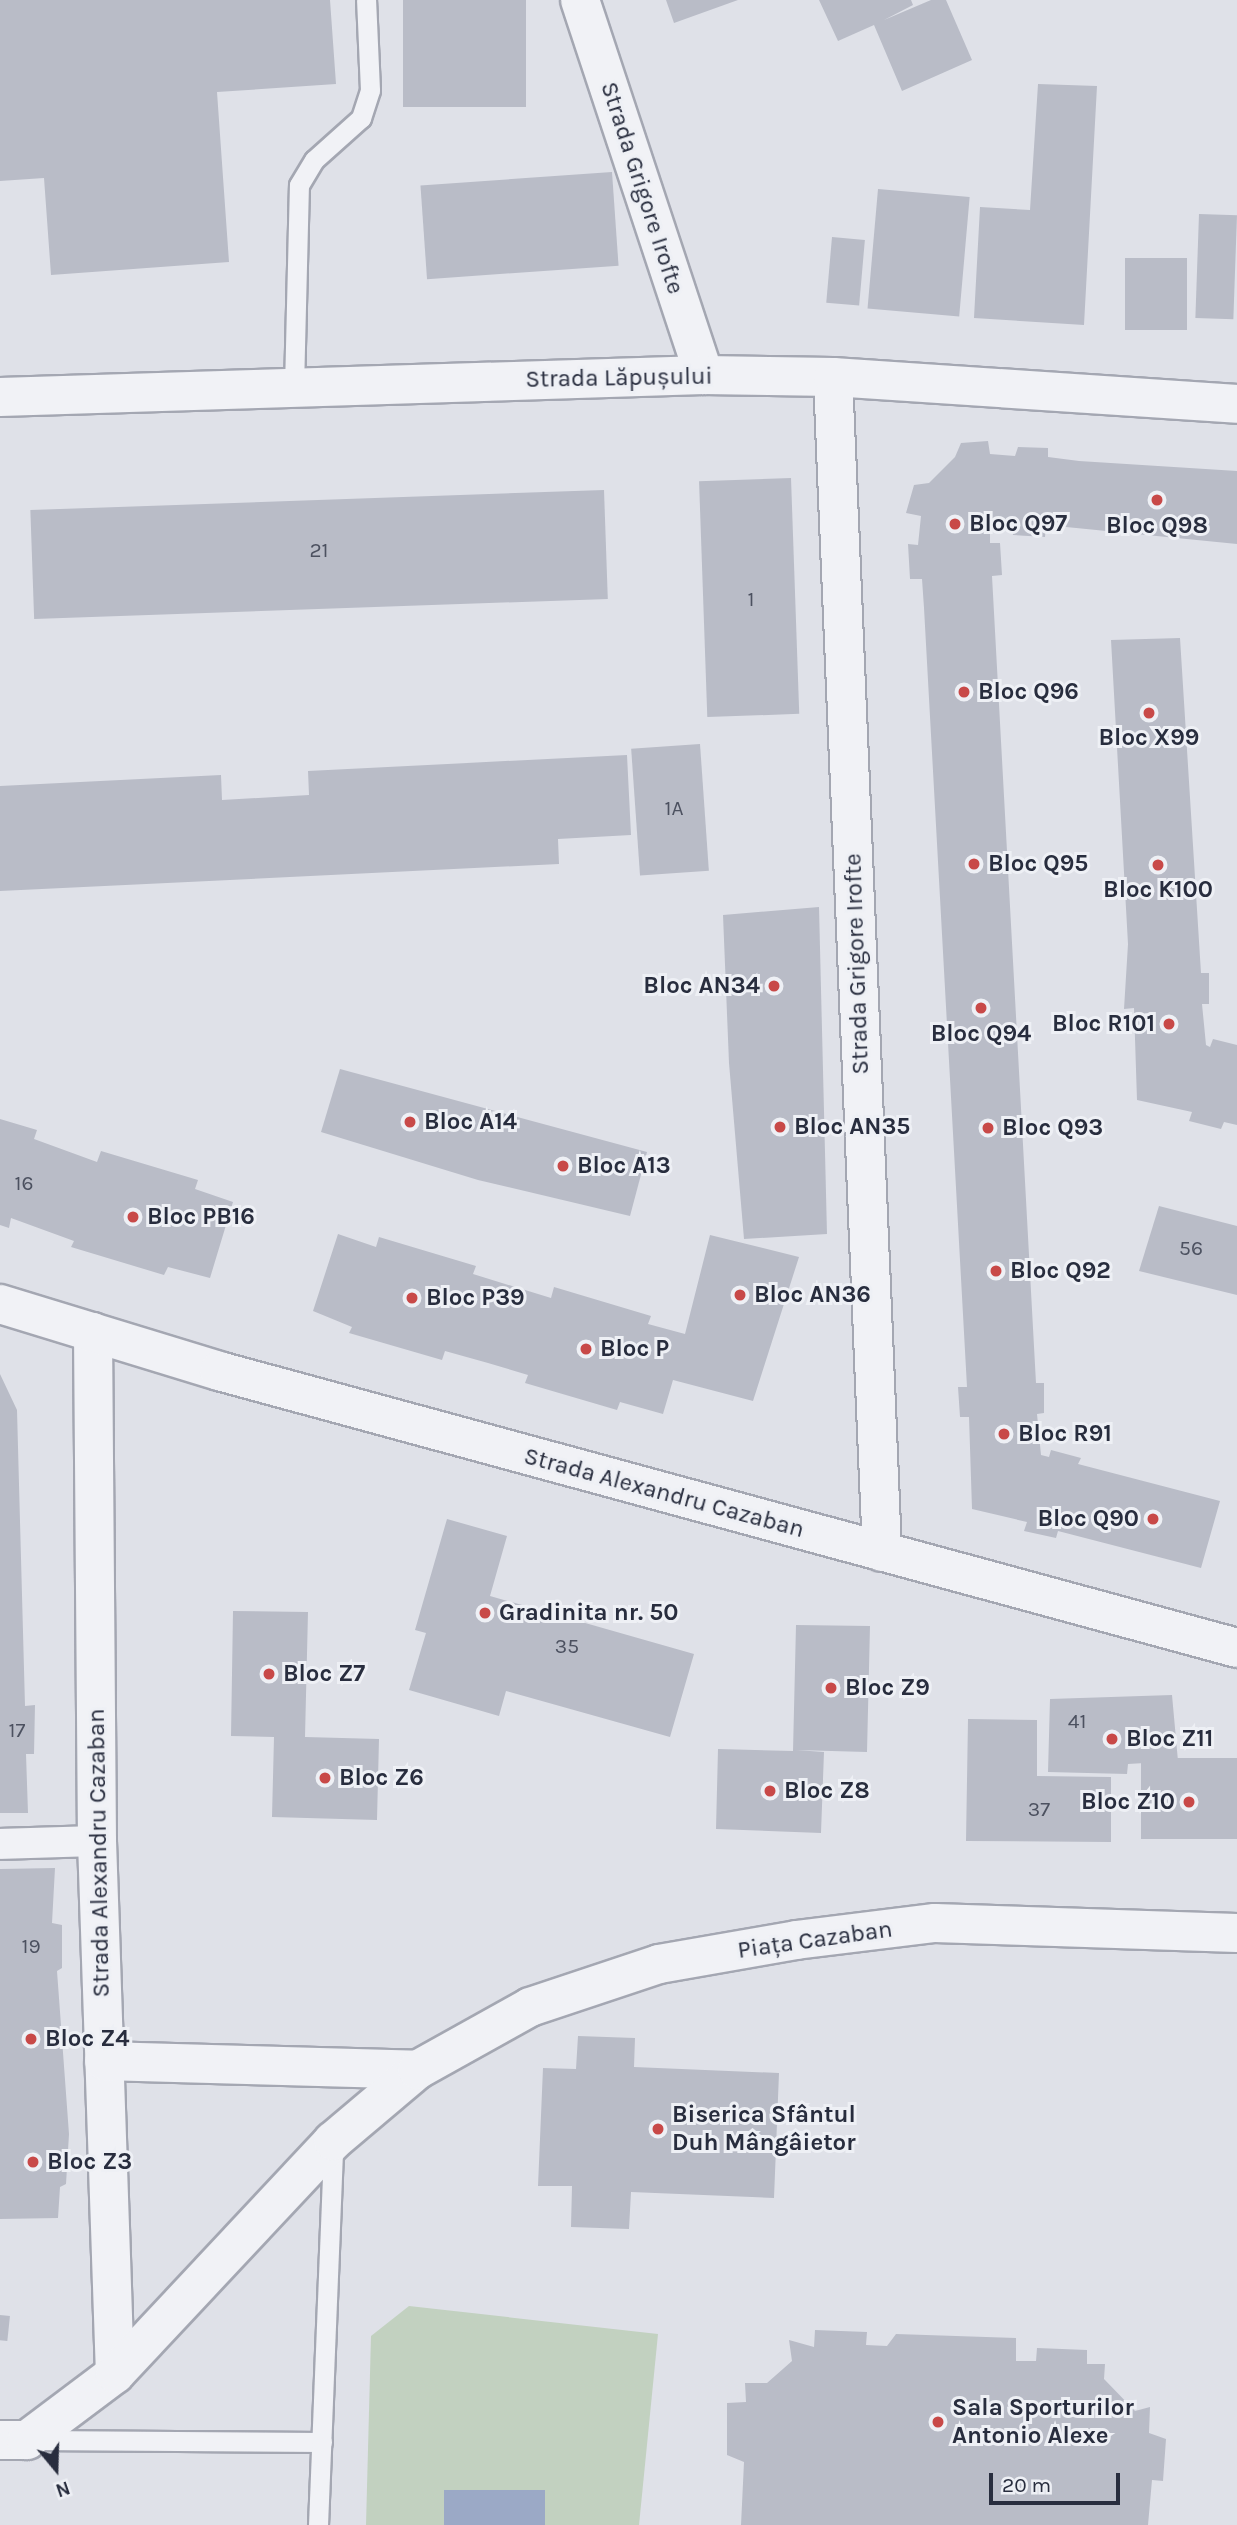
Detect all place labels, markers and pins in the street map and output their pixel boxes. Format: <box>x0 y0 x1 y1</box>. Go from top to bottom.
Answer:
marker: Bloc Q98 <box>1149 492 1165 508</box>
place label: Bloc Q97 <box>969 510 1067 538</box>
place label: Bloc Q98 <box>1106 512 1208 540</box>
marker: Bloc Q97 <box>947 516 963 532</box>
place label: Bloc Q96 <box>978 678 1079 706</box>
marker: Bloc Q96 <box>956 684 972 700</box>
marker: Bloc X99 <box>1141 705 1157 721</box>
place label: Bloc X99 <box>1099 724 1199 752</box>
place label: Bloc Q95 <box>988 850 1088 878</box>
marker: Bloc Q95 <box>966 856 982 872</box>
marker: Bloc K100 <box>1150 857 1166 873</box>
place label: Bloc K100 <box>1103 876 1213 904</box>
place label: Bloc AN34 <box>643 972 760 1000</box>
marker: Bloc AN34 <box>766 978 782 994</box>
marker: Bloc Q94 <box>973 1000 989 1016</box>
place label: Bloc R101 <box>1052 1010 1155 1038</box>
marker: Bloc R101 <box>1161 1016 1177 1032</box>
place label: Bloc Q94 <box>931 1020 1031 1048</box>
place label: Bloc A14 <box>424 1108 517 1136</box>
place label: Bloc AN35 <box>794 1113 910 1141</box>
marker: Bloc A14 <box>402 1114 418 1130</box>
place label: Bloc Q93 <box>1002 1114 1103 1142</box>
marker: Bloc AN35 <box>772 1119 788 1135</box>
marker: Bloc Q93 <box>980 1120 996 1136</box>
place label: Bloc A13 <box>577 1152 671 1180</box>
marker: Bloc A13 <box>555 1158 571 1174</box>
place label: Bloc PB16 <box>147 1203 255 1231</box>
marker: Bloc PB16 <box>125 1209 141 1225</box>
place label: Bloc Q92 <box>1010 1257 1111 1285</box>
marker: Bloc Q92 <box>988 1263 1004 1279</box>
place label: Bloc AN36 <box>754 1281 871 1309</box>
place label: Bloc P39 <box>426 1284 525 1312</box>
marker: Bloc AN36 <box>732 1287 748 1303</box>
marker: Bloc P39 <box>404 1290 420 1306</box>
place label: Bloc P <box>600 1335 669 1363</box>
marker: Bloc P <box>578 1341 594 1357</box>
place label: Bloc R91 <box>1018 1420 1112 1448</box>
marker: Bloc R91 <box>996 1426 1012 1442</box>
place label: Bloc Q90 <box>1037 1505 1139 1533</box>
marker: Bloc Q90 <box>1145 1511 1161 1527</box>
place label: Gradinita nr. 50 <box>499 1599 678 1627</box>
marker: Gradinita nr. 50 <box>477 1605 493 1621</box>
place label: Bloc Z7 <box>283 1660 365 1688</box>
marker: Bloc Z7 <box>261 1666 277 1682</box>
place label: Bloc Z9 <box>845 1674 930 1702</box>
marker: Bloc Z9 <box>823 1680 839 1696</box>
place label: Bloc Z11 <box>1126 1725 1213 1753</box>
marker: Bloc Z11 <box>1104 1731 1120 1747</box>
place label: Bloc Z6 <box>339 1764 424 1792</box>
marker: Bloc Z6 <box>317 1770 333 1786</box>
place label: Bloc Z8 <box>784 1777 870 1805</box>
marker: Bloc Z8 <box>762 1783 778 1799</box>
place label: Bloc Z10 <box>1081 1788 1175 1816</box>
marker: Bloc Z10 <box>1181 1794 1197 1810</box>
place label: Bloc Z4 <box>45 2025 130 2053</box>
marker: Bloc Z4 <box>23 2031 39 2047</box>
place label: Biserica Sfântul Duh Mângâietor <box>672 2101 856 2157</box>
marker: Biserica Sfântul Duh Mângâietor <box>650 2121 666 2137</box>
place label: Bloc Z3 <box>47 2148 132 2176</box>
marker: Bloc Z3 <box>25 2154 41 2170</box>
place label: Sala Sporturilor Antonio Alexe <box>952 2394 1134 2450</box>
marker: Sala Sporturilor Antonio Alexe <box>930 2414 946 2430</box>

